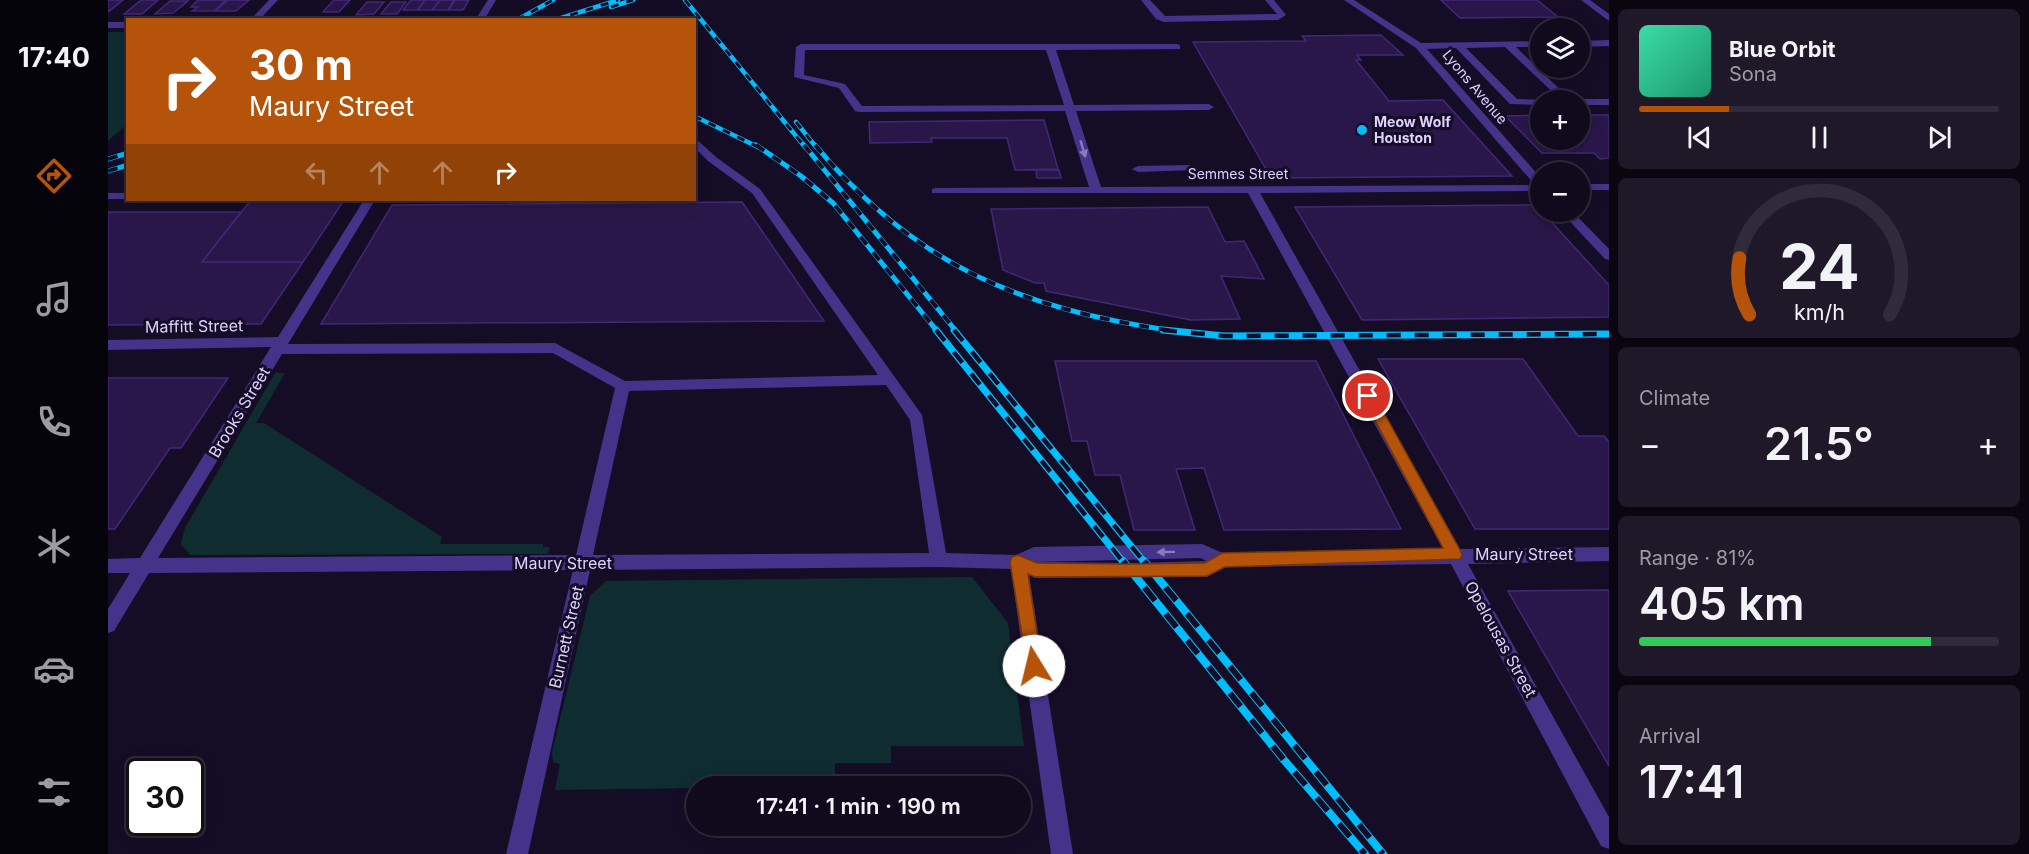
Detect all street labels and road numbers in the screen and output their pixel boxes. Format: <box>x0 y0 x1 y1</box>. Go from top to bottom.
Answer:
street label: Lyons Avenue <box>1439 46 1511 127</box>
street label: Semmes Street <box>1188 165 1289 182</box>
street label: Maffitt Street <box>145 315 243 337</box>
street label: Brooks Street <box>204 363 274 461</box>
street label: Maury Street <box>1475 544 1573 564</box>
street label: Maury Street <box>514 553 612 573</box>
street label: Opelousas Street <box>1461 577 1541 701</box>
street label: Burnett Street <box>544 584 588 690</box>

